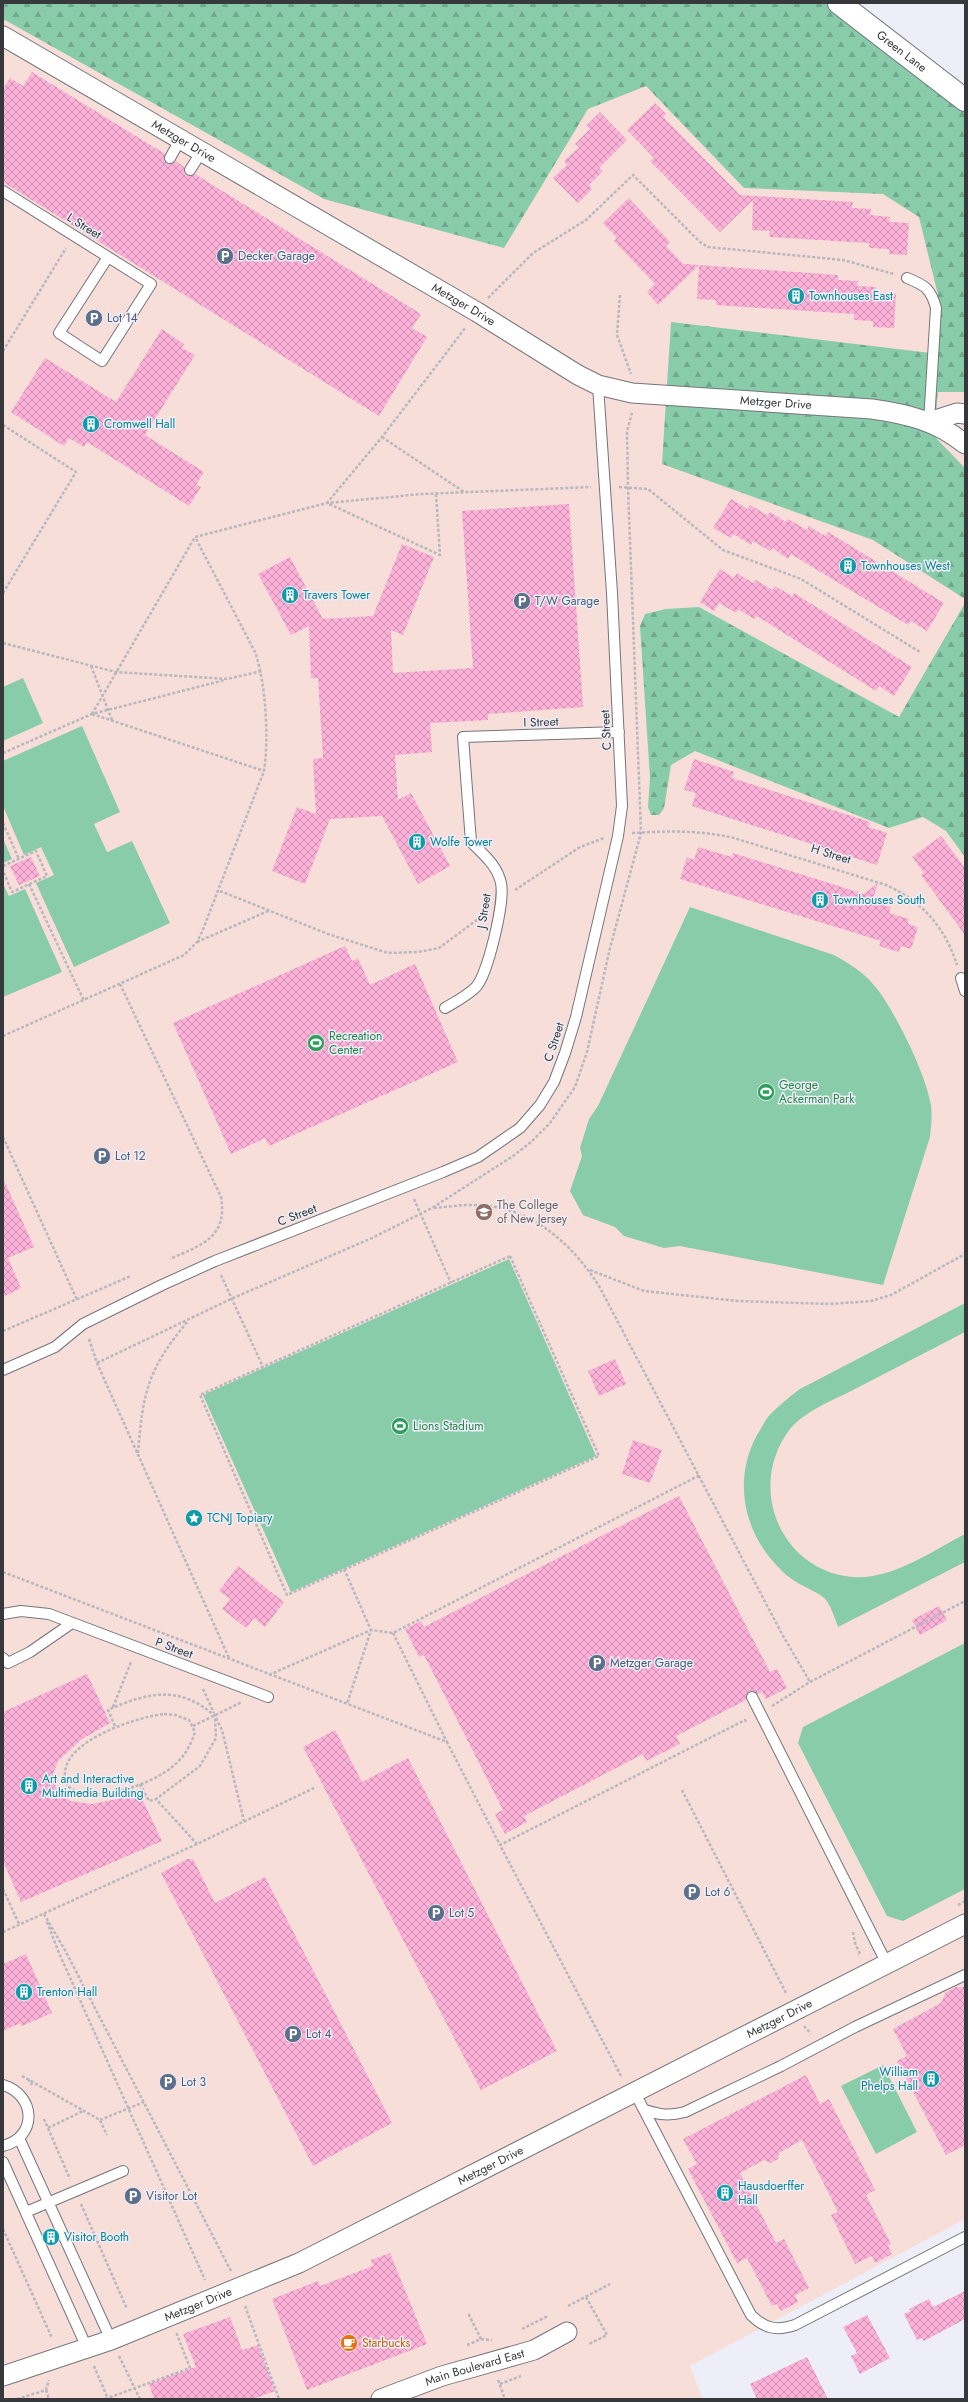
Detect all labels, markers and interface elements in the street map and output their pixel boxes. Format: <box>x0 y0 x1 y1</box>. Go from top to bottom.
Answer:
street label: Green Lane <box>873 26 931 76</box>
street label: Metzger Drive <box>148 115 219 167</box>
street label: L Street <box>63 208 105 244</box>
parking icon: Decker Garage <box>215 246 235 266</box>
place label: Decker Garage <box>238 247 315 265</box>
street label: Metzger Drive <box>428 278 499 330</box>
building icon: Townhouses East <box>786 286 806 306</box>
place label: Townhouses East <box>809 287 893 305</box>
parking icon: Lot 14 <box>84 308 104 328</box>
place label: Lot 14 <box>107 309 138 327</box>
street label: Metzger Drive <box>740 391 812 414</box>
building icon: Cromwell Hall <box>81 414 101 434</box>
place label: Cromwell Hall <box>104 415 175 433</box>
building icon: Townhouses West <box>838 556 858 576</box>
place label: Townhouses West <box>861 557 950 575</box>
building icon: Travers Tower <box>280 585 300 605</box>
place label: Travers Tower <box>303 586 371 604</box>
parking icon: T/W Garage <box>512 591 532 611</box>
place label: T/W Garage <box>535 592 599 610</box>
street label: C Street <box>596 709 616 751</box>
street label: I Street <box>523 712 559 732</box>
building icon: Wolfe Tower <box>407 832 427 852</box>
place label: Wolfe Tower <box>430 833 493 851</box>
street label: H Street <box>809 839 853 869</box>
building icon: Townhouses South <box>810 890 830 910</box>
place label: Townhouses South <box>833 891 925 909</box>
street label: J Street <box>472 892 496 932</box>
street label: C Street <box>539 1020 569 1064</box>
place label: Recreation Center <box>329 1027 382 1059</box>
sports icon: Recreation Center <box>306 1033 326 1053</box>
place label: George Ackerman Park <box>779 1076 855 1108</box>
sports icon: George Ackerman Park <box>756 1082 776 1102</box>
parking icon: Lot 12 <box>92 1146 112 1166</box>
place label: Lot 12 <box>115 1147 146 1165</box>
place label: The College of New Jersey <box>497 1196 568 1228</box>
street label: C Street <box>275 1199 319 1231</box>
school or university icon: The College of New Jersey <box>474 1202 494 1222</box>
sports icon: Lions Stadium <box>390 1416 410 1436</box>
place label: Lions Stadium <box>413 1417 484 1435</box>
place icon: TCNJ Topiary <box>184 1508 204 1528</box>
place label: TCNJ Topiary <box>207 1509 273 1527</box>
street label: P Street <box>153 1633 195 1663</box>
parking icon: Metzger Garage <box>587 1653 607 1673</box>
place label: Metzger Garage <box>610 1654 693 1672</box>
place label: Art and Interactive Multimedia Building <box>42 1770 144 1802</box>
building icon: Art and Interactive Multimedia Building <box>19 1776 39 1796</box>
parking icon: Lot 6 <box>682 1882 702 1902</box>
place label: Lot 6 <box>705 1883 730 1901</box>
parking icon: Lot 5 <box>426 1903 446 1923</box>
place label: Lot 5 <box>449 1904 474 1922</box>
building icon: Trenton Hall <box>14 1982 34 2002</box>
place label: Trenton Hall <box>37 1983 97 2001</box>
street label: Metzger Drive <box>743 1994 815 2043</box>
parking icon: Lot 4 <box>283 2024 303 2044</box>
place label: Lot 4 <box>306 2025 331 2043</box>
place label: William Phelps Hall <box>861 2063 918 2095</box>
building icon: William Phelps Hall <box>921 2069 941 2089</box>
parking icon: Lot 3 <box>158 2072 178 2092</box>
place label: Lot 3 <box>181 2073 206 2091</box>
street label: Metzger Drive <box>455 2141 527 2190</box>
place label: Hausdoerffer Hall <box>738 2177 805 2209</box>
building icon: Hausdoerffer Hall <box>715 2183 735 2203</box>
parking icon: Visitor Lot <box>123 2186 143 2206</box>
place label: Visitor Lot <box>146 2187 197 2205</box>
building icon: Visitor Booth <box>41 2227 61 2247</box>
place label: Visitor Booth <box>64 2228 129 2246</box>
street label: Metzger Drive <box>162 2282 235 2326</box>
cafe icon: Starbucks <box>339 2333 359 2353</box>
place label: Starbucks <box>362 2334 411 2352</box>
street label: Main Boulevard East <box>422 2344 526 2391</box>

